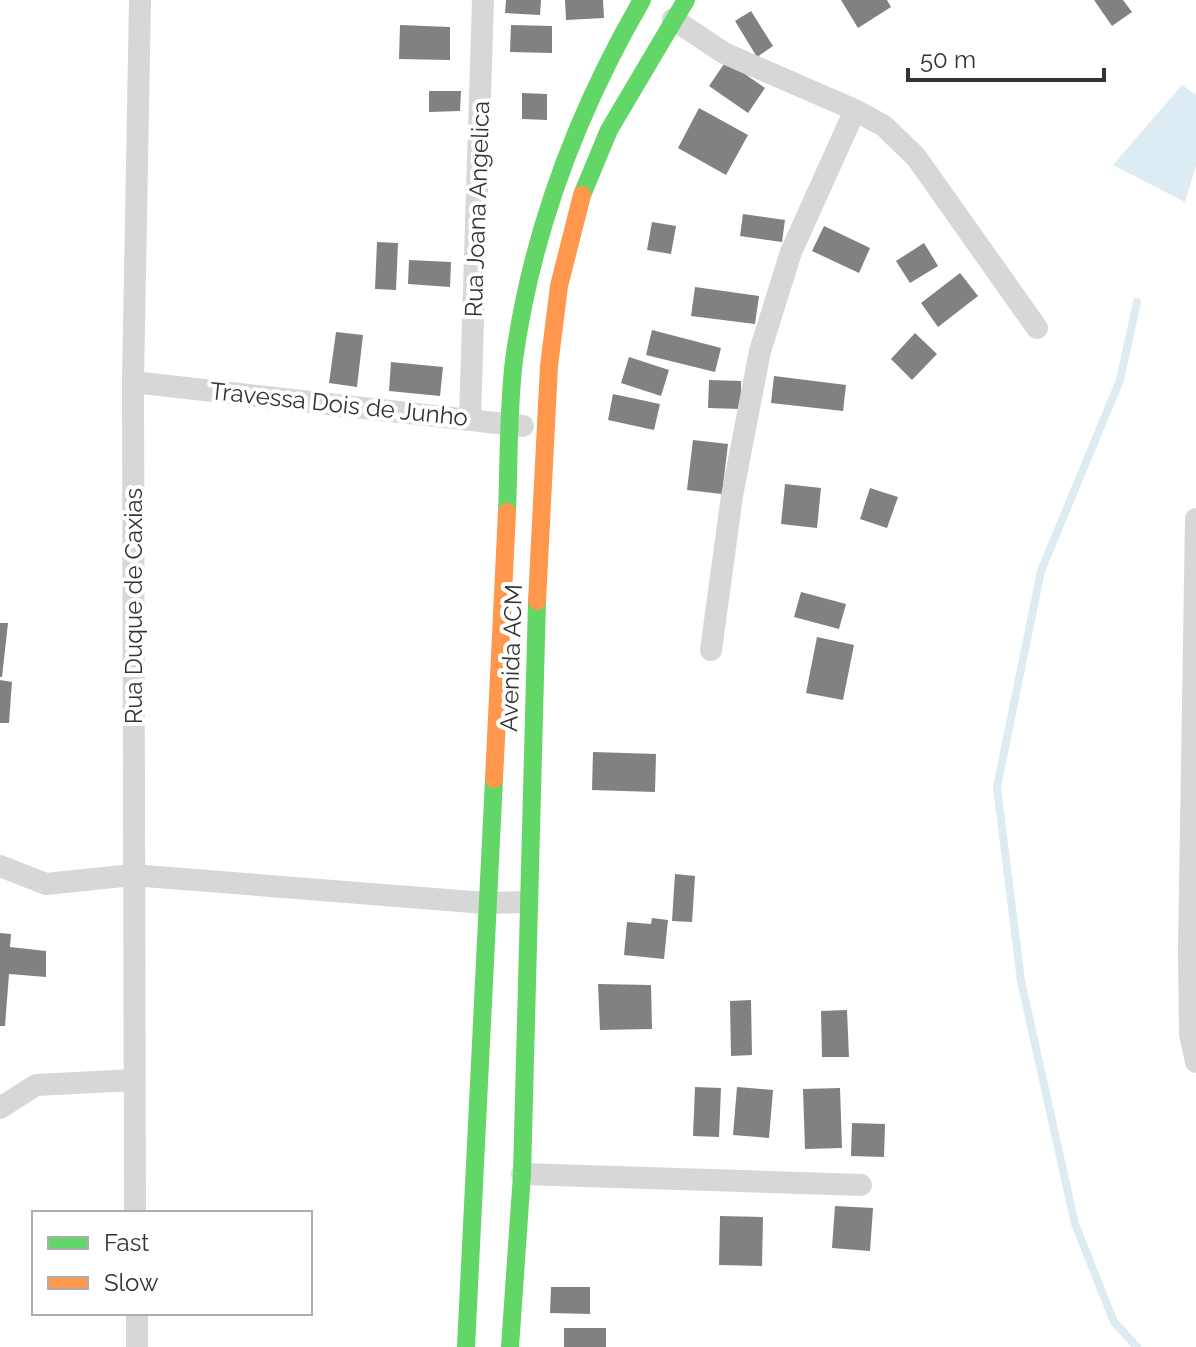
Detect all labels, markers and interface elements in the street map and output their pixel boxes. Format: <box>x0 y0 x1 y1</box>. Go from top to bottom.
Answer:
scale bar <box>908 32 1104 82</box>
text: 50 m <box>920 45 976 74</box>
street label: Rua Joana Angelica <box>459 100 495 318</box>
street label: Travessa Dois de Junho <box>209 376 469 432</box>
street label: Rua Duque de Caxias <box>119 488 148 724</box>
street label: Avenida ACM <box>494 584 528 732</box>
legend <box>32 1211 312 1315</box>
text: Fast <box>104 1228 149 1257</box>
text: Slow <box>104 1268 159 1297</box>

